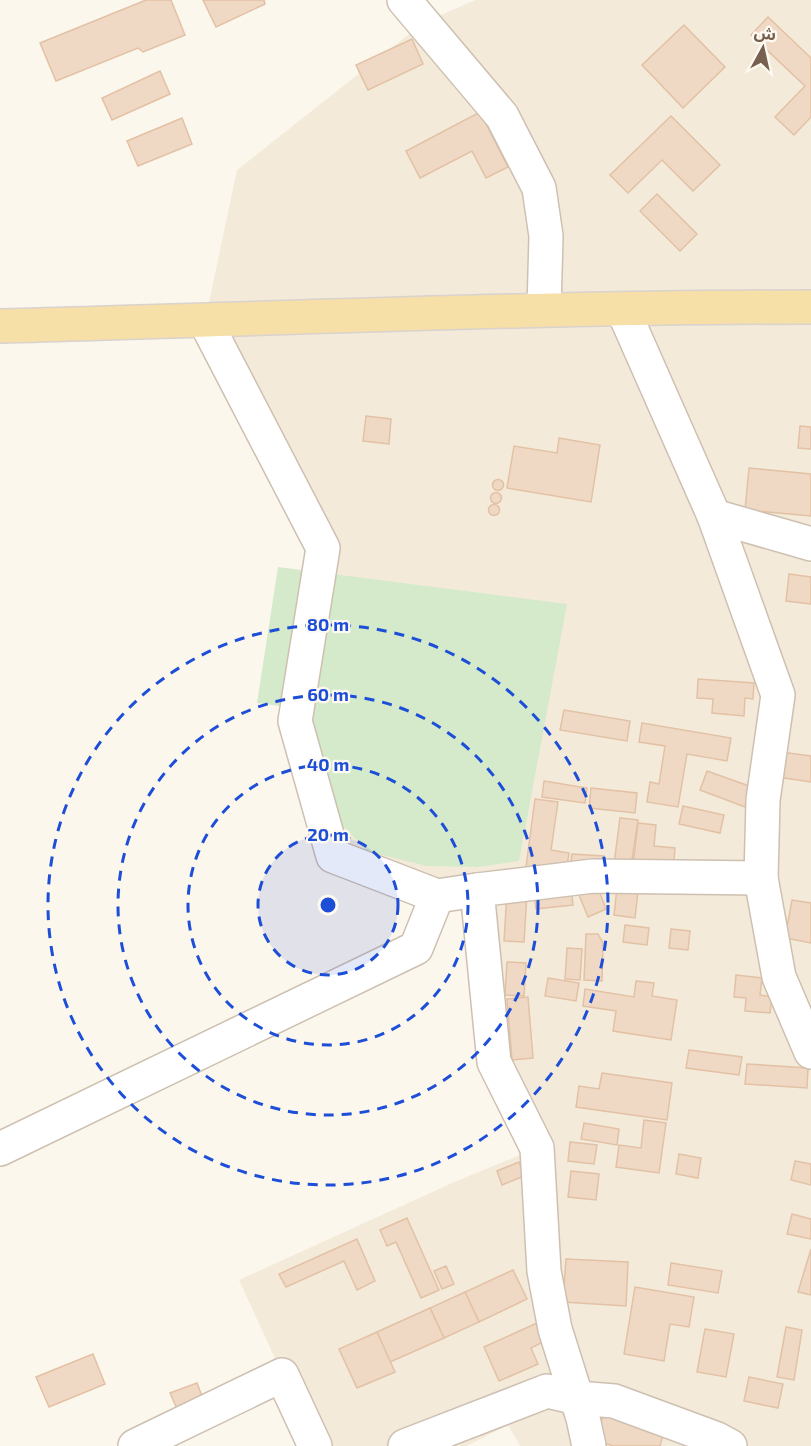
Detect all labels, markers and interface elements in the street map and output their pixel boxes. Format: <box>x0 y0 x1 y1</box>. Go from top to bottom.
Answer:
north arrow <box>733 18 793 78</box>
text: ش <box>753 22 777 45</box>
text: 80 m <box>307 613 349 635</box>
text: 60 m <box>307 683 349 705</box>
text: 40 m <box>307 753 349 775</box>
text: 20 m <box>307 823 349 845</box>
centre of rings <box>318 895 338 915</box>

